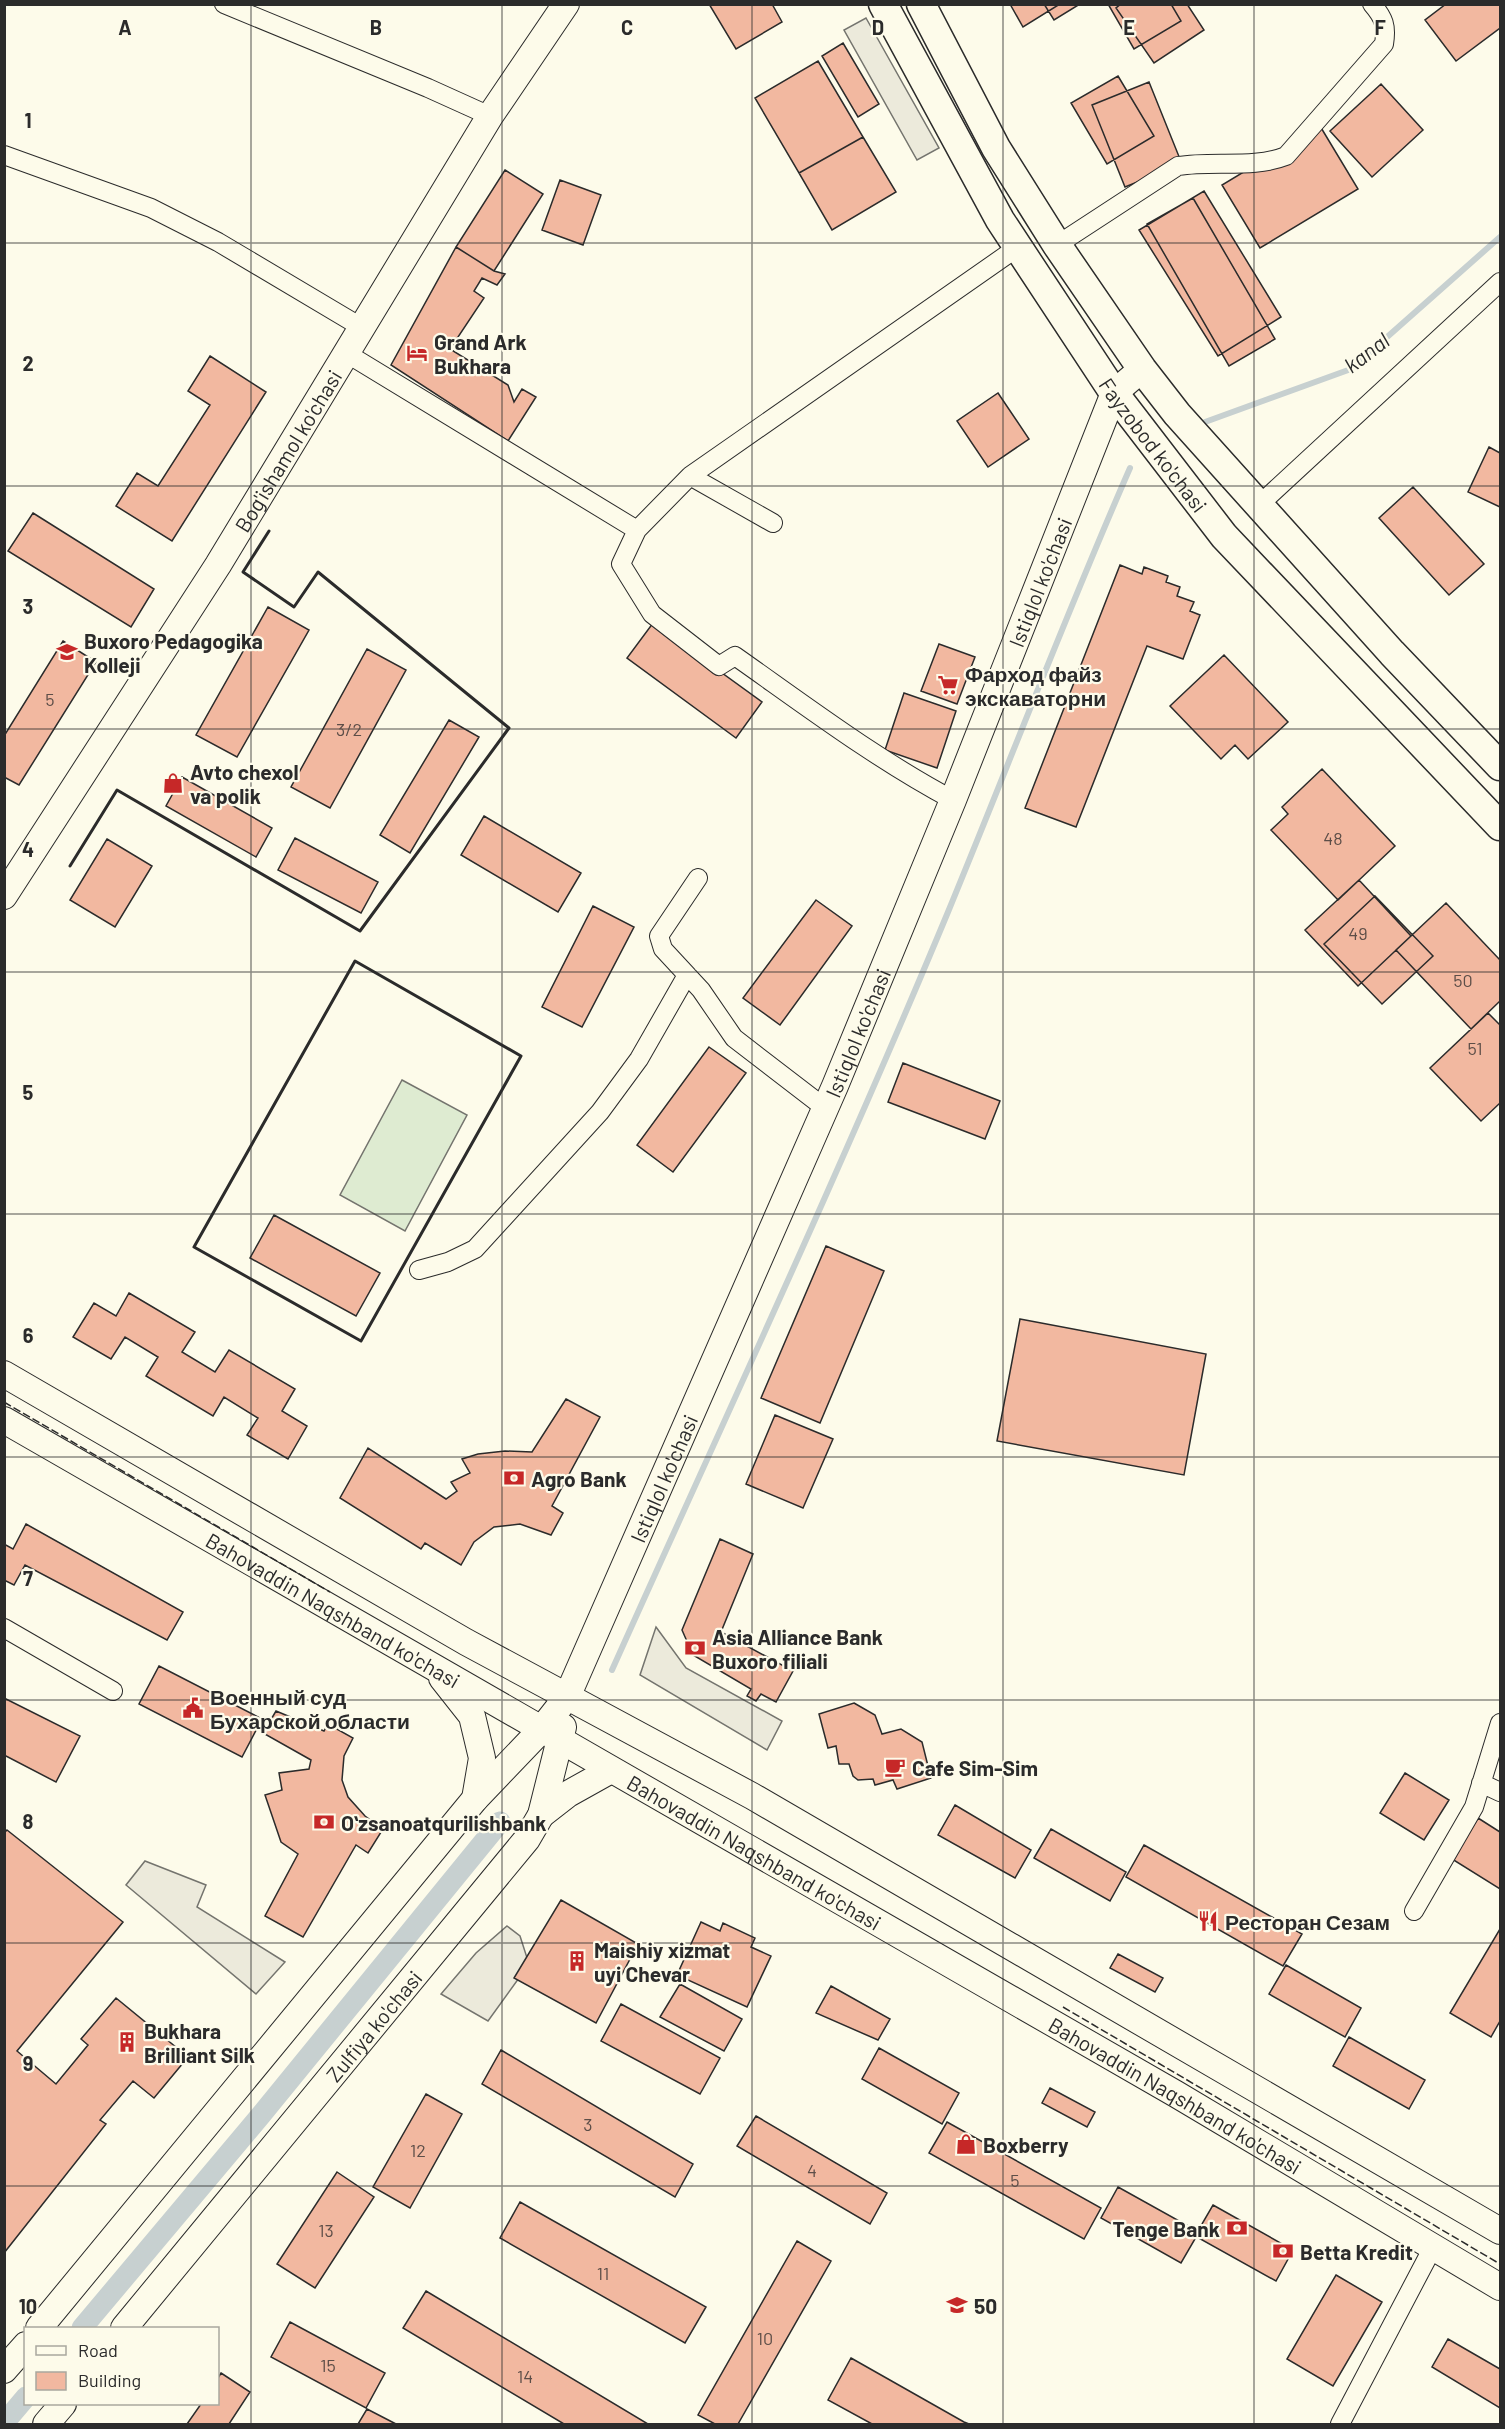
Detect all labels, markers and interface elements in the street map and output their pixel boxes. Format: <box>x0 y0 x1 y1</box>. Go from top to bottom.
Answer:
text: A <box>118 15 132 39</box>
text: B <box>370 15 382 39</box>
text: C <box>621 15 633 39</box>
text: D <box>872 15 884 39</box>
text: E <box>1123 15 1135 39</box>
text: F <box>1374 15 1386 39</box>
text: 1 <box>24 108 32 132</box>
water label: kanal <box>1338 326 1394 377</box>
place label: Grand Ark Bukhara <box>434 329 527 378</box>
hotel icon: Grand Ark Bukhara <box>405 341 429 365</box>
text: 2 <box>22 351 34 375</box>
street label: Bog'ishamol ko'chasi <box>229 365 346 536</box>
street label: Fayzobod ko'chasi <box>1095 373 1213 517</box>
street label: Istiqlol ko'chasi <box>1002 514 1076 650</box>
text: 3 <box>23 594 33 618</box>
place label: Buxoro Pedagogika Kolleji <box>84 628 263 677</box>
school or university icon: Buxoro Pedagogika Kolleji <box>55 640 79 664</box>
place label: Фарход файз экскаваторни <box>965 661 1106 710</box>
supermarket icon: Фарход файз экскаваторни <box>936 673 960 697</box>
house number: 5 <box>45 688 55 710</box>
house number: 3/2 <box>336 718 362 740</box>
place label: Avto chexol va polik <box>190 759 299 808</box>
shop icon: Avto chexol va polik <box>161 771 185 795</box>
house number: 48 <box>1323 827 1343 849</box>
text: 4 <box>22 837 34 861</box>
house number: 49 <box>1348 922 1368 944</box>
street label: Istiqlol ko'chasi <box>819 964 895 1101</box>
house number: 50 <box>1453 969 1473 991</box>
house number: 51 <box>1467 1037 1483 1059</box>
text: 5 <box>23 1080 34 1104</box>
text: 6 <box>23 1323 34 1347</box>
street label: Istiqlol ko'chasi <box>624 1410 702 1546</box>
bank icon: Agro Bank <box>502 1466 526 1490</box>
place label: Agro Bank <box>531 1466 627 1491</box>
street label: Bahovaddin Naqshband ko'chasi <box>202 1527 465 1692</box>
text: 7 <box>23 1566 33 1590</box>
place label: Asia Alliance Bank Buxoro filiali <box>712 1624 883 1673</box>
bank icon: Asia Alliance Bank Buxoro filiali <box>683 1636 707 1660</box>
place label: Военный суд Бухарской области <box>210 1684 410 1733</box>
public building icon: Военный суд Бухарской области <box>181 1696 205 1720</box>
cafe icon: Cafe Sim-Sim <box>883 1755 907 1779</box>
place label: Cafe Sim-Sim <box>912 1755 1038 1780</box>
street label: Bahovaddin Naqshband ko'chasi <box>623 1769 886 1935</box>
text: 8 <box>23 1809 34 1833</box>
bank icon: Oʻzsanoatqurilishbank <box>312 1810 336 1834</box>
place label: Oʻzsanoatqurilishbank <box>341 1810 546 1835</box>
restaurant icon: Ресторан Сезам <box>1196 1909 1220 1933</box>
place label: Ресторан Сезам <box>1225 1909 1390 1934</box>
place label: Maishiy xizmat uyi Chevar <box>594 1937 730 1986</box>
building icon: Maishiy xizmat uyi Chevar <box>565 1949 589 1973</box>
street label: Zulfiya ko'chasi <box>320 1965 426 2086</box>
street label: Bahovaddin Naqshband ko'chasi <box>1045 2011 1306 2179</box>
place label: Bukhara Brilliant Silk <box>144 2018 255 2067</box>
building icon: Bukhara Brilliant Silk <box>115 2030 139 2054</box>
text: 9 <box>23 2051 33 2075</box>
house number: 3 <box>583 2113 593 2135</box>
shop icon: Boxberry <box>954 2132 978 2156</box>
place label: Boxberry <box>983 2132 1069 2157</box>
house number: 12 <box>410 2139 426 2161</box>
house number: 4 <box>807 2159 817 2181</box>
house number: 5 <box>1010 2169 1020 2191</box>
place label: Tenge Bank <box>1112 2216 1220 2241</box>
bank icon: Tenge Bank <box>1225 2216 1249 2240</box>
house number: 13 <box>318 2219 334 2241</box>
bank icon: Betta Kredit <box>1271 2239 1295 2263</box>
place label: Betta Kredit <box>1300 2239 1413 2264</box>
house number: 11 <box>597 2262 609 2284</box>
school or university icon: 50 <box>945 2293 969 2317</box>
place label: 50 <box>974 2293 997 2318</box>
text: 10 <box>19 2294 37 2318</box>
legend <box>24 2327 219 2405</box>
house number: 10 <box>757 2327 773 2349</box>
text: Road <box>78 2339 118 2361</box>
house number: 15 <box>320 2354 336 2376</box>
house number: 14 <box>517 2365 533 2387</box>
text: Building <box>78 2369 141 2391</box>

